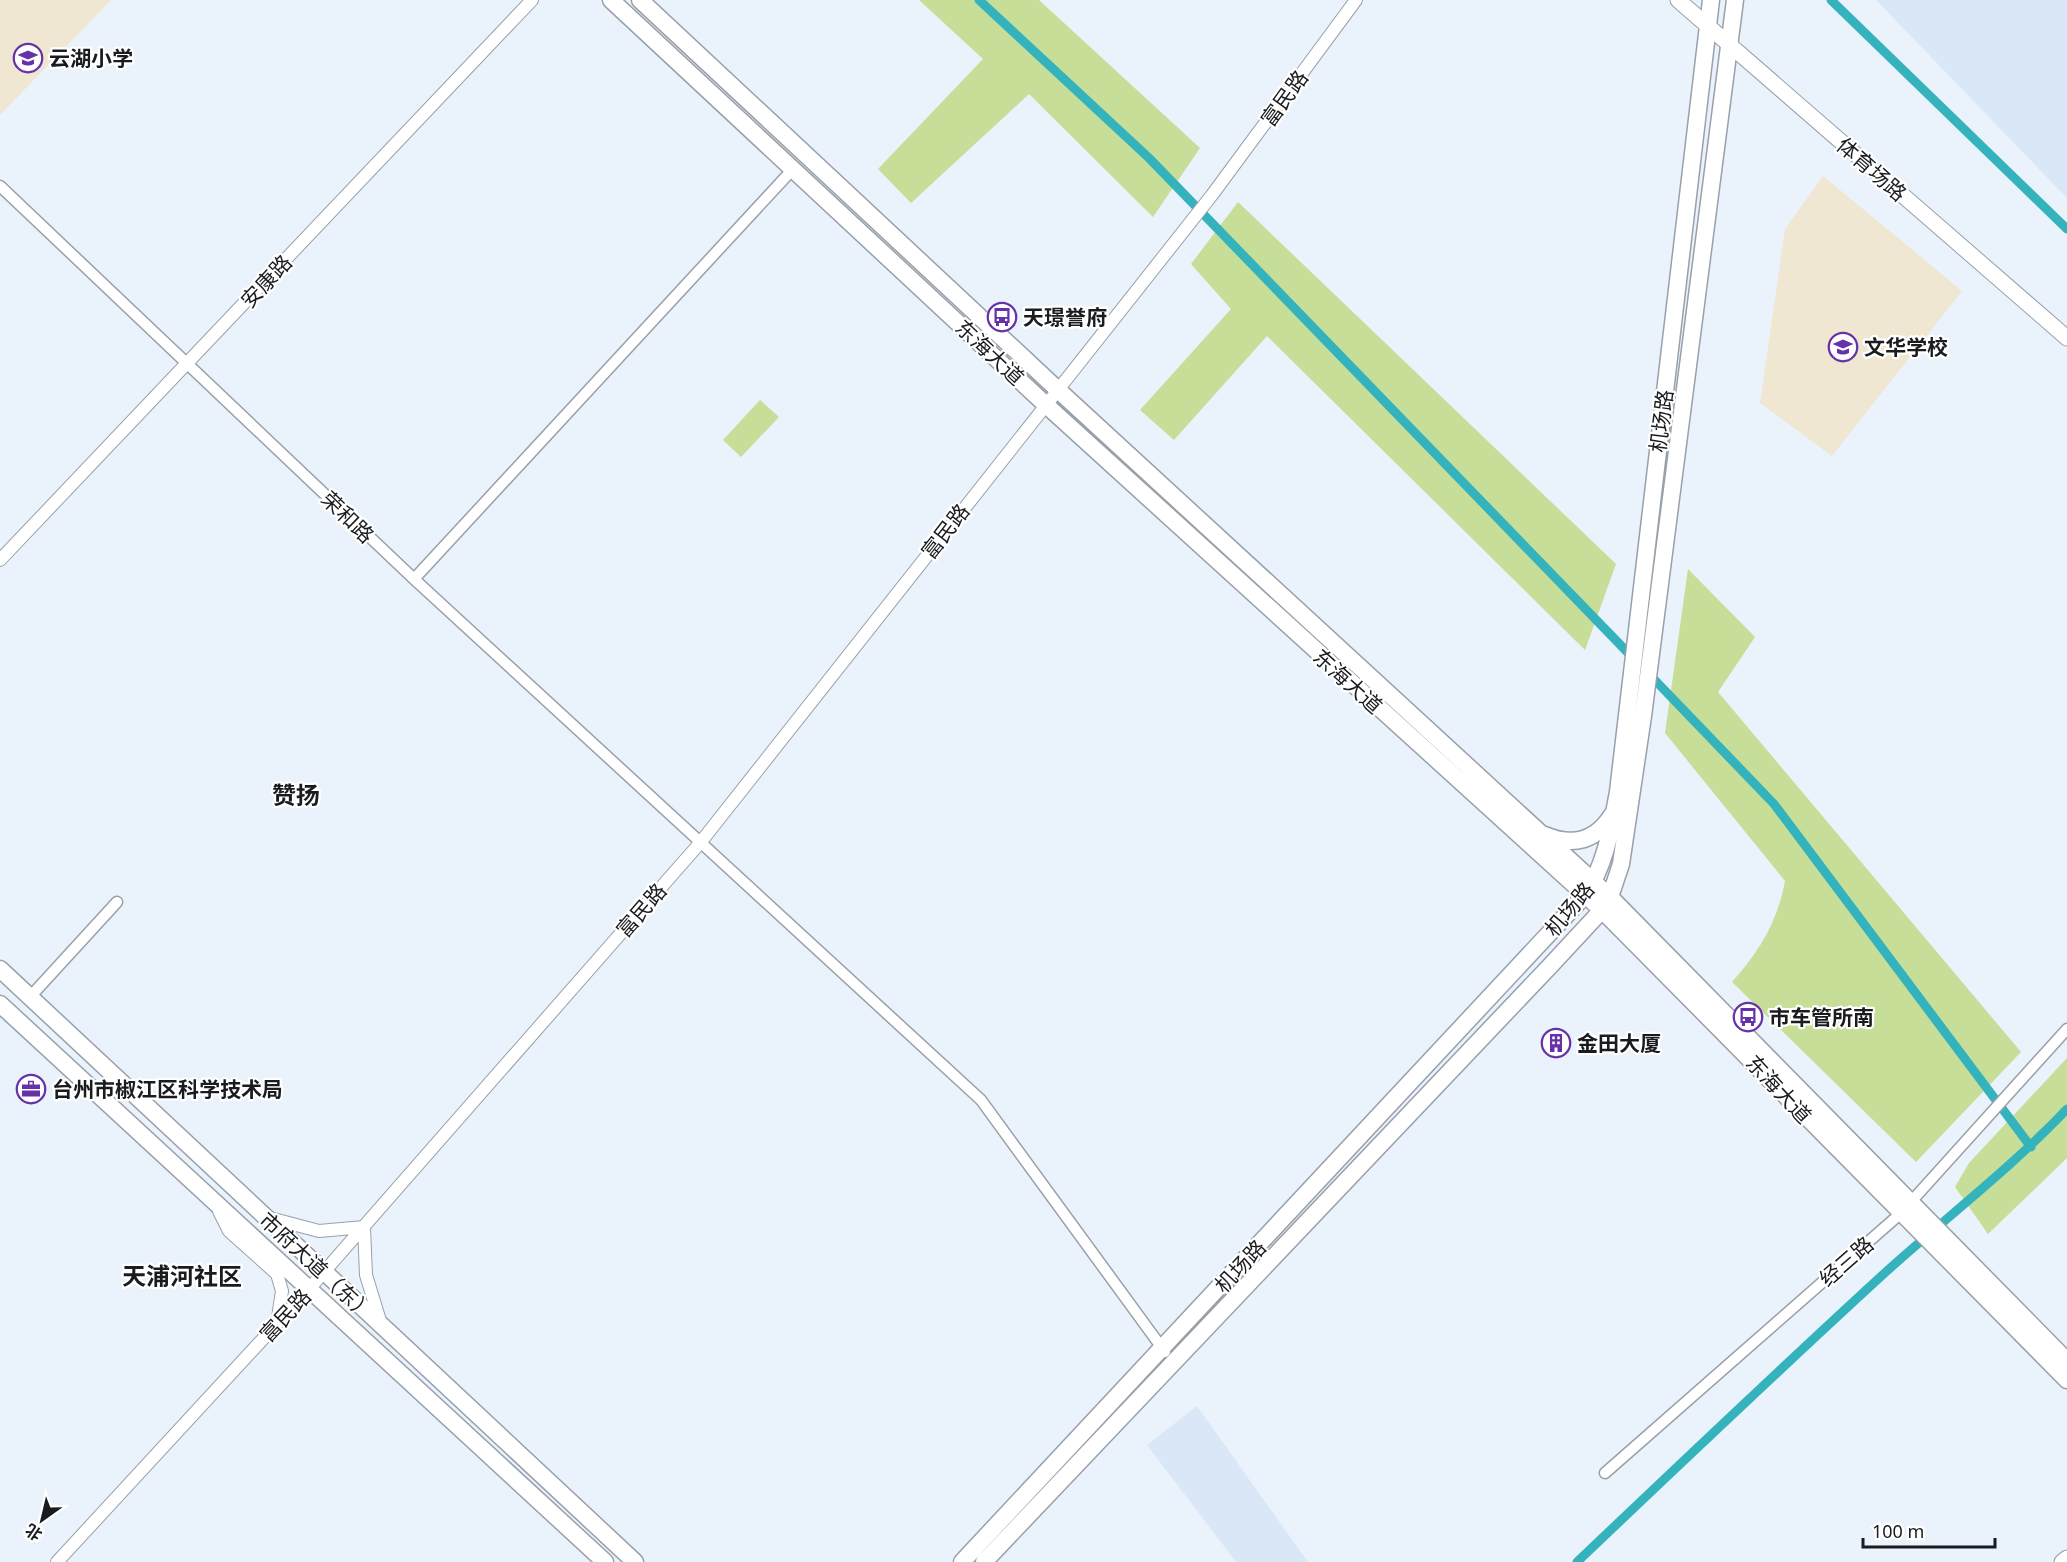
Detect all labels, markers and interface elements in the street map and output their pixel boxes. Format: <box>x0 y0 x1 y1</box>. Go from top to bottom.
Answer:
school or university icon: 云湖小学 <box>12 42 44 74</box>
place label: 云湖小学 <box>49 44 133 72</box>
street label: 富民路 <box>1254 64 1314 132</box>
street label: 体育场路 <box>1831 131 1913 207</box>
street label: 安康路 <box>234 248 298 314</box>
bus stop icon: 天璟誉府 <box>986 301 1018 333</box>
place label: 天璟誉府 <box>1023 303 1107 331</box>
street label: 东海大道 <box>950 313 1030 391</box>
school or university icon: 文华学校 <box>1827 331 1859 363</box>
place label: 文华学校 <box>1864 333 1948 361</box>
street label: 机场路 <box>1643 388 1679 454</box>
street label: 荣和路 <box>316 485 380 549</box>
street label: 富民路 <box>915 498 975 564</box>
street label: 东海大道 <box>1307 642 1389 720</box>
district label: 赞扬 <box>272 778 320 811</box>
street label: 机场路 <box>1538 876 1600 942</box>
street label: 富民路 <box>610 877 672 943</box>
bus stop icon: 市车管所南 <box>1732 1001 1764 1033</box>
place label: 市车管所南 <box>1769 1003 1874 1031</box>
building icon: 金田大厦 <box>1540 1027 1572 1059</box>
place label: 金田大厦 <box>1577 1029 1661 1057</box>
street label: 东海大道 <box>1740 1049 1818 1129</box>
office icon: 台州市椒江区科学技术局 <box>15 1073 47 1105</box>
place label: 台州市椒江区科学技术局 <box>52 1075 283 1103</box>
street label: 市府大道（东） <box>254 1206 380 1326</box>
street label: 经三路 <box>1813 1230 1879 1292</box>
street label: 机场路 <box>1208 1233 1272 1299</box>
district label: 天浦河社区 <box>122 1259 242 1292</box>
street label: 富民路 <box>253 1282 317 1348</box>
north arrow <box>12 1490 72 1550</box>
scale bar <box>1863 1511 1995 1549</box>
text: 北 <box>21 1519 46 1546</box>
text: 100 m <box>1872 1519 1924 1543</box>

